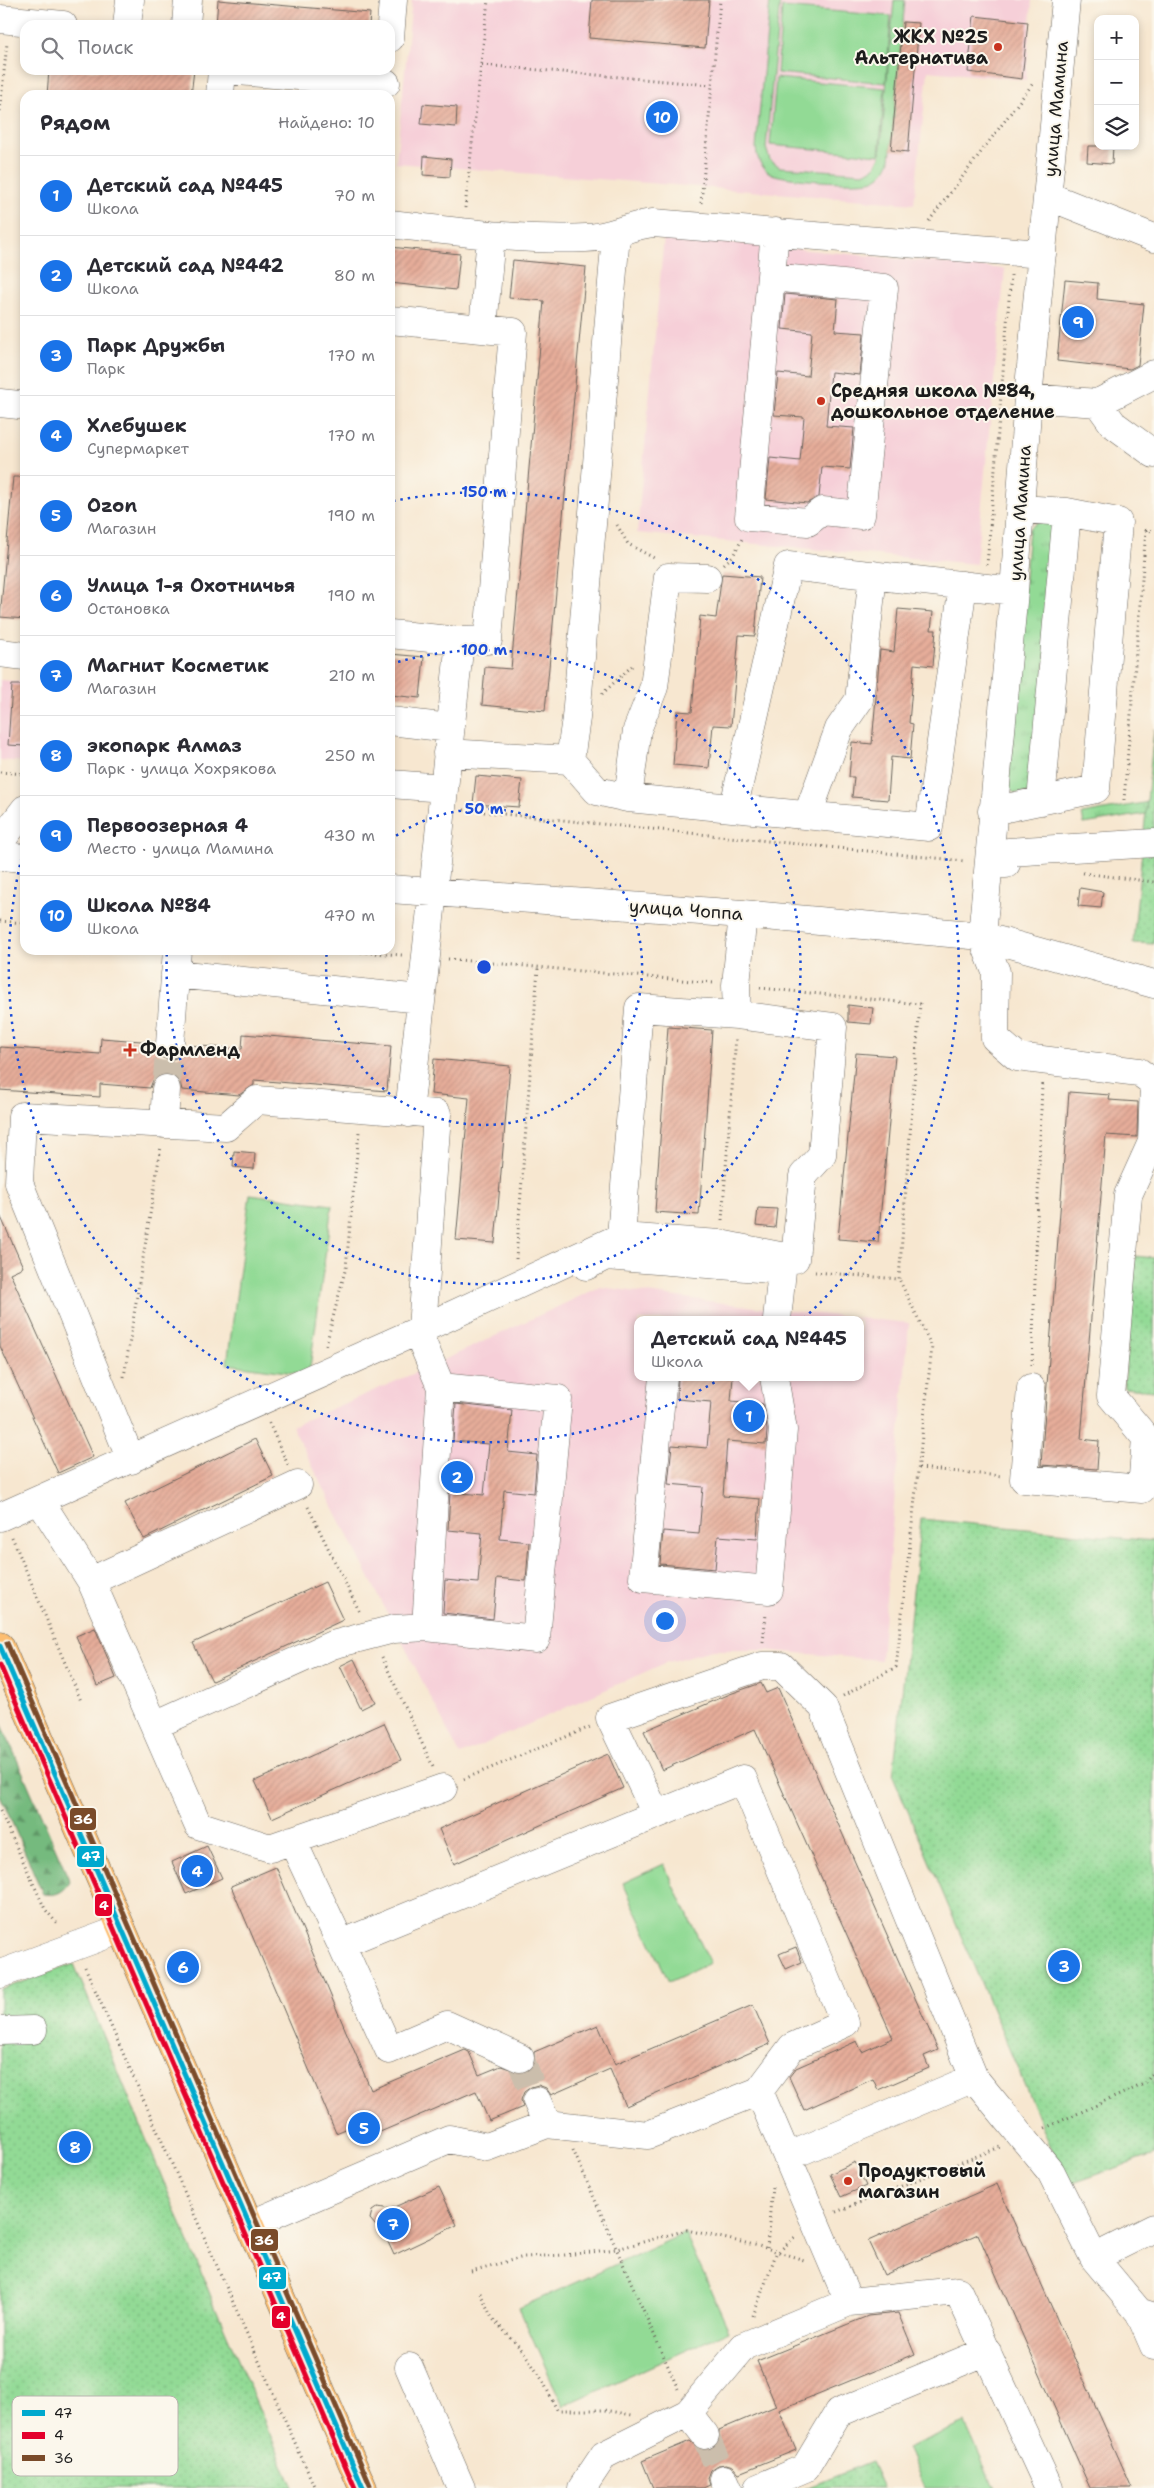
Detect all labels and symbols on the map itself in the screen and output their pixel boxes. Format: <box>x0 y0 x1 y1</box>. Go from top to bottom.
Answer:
place label: ЖКХ №25 Альтернатива <box>854 25 989 70</box>
street label: улица Мамина <box>1038 40 1074 178</box>
marker: ЖКХ №25 Альтернатива <box>992 41 1004 53</box>
pin: 10 <box>646 98 678 136</box>
pin: 9 <box>1062 303 1094 341</box>
place label: Средняя школа №84, дошкольное отделение <box>831 379 1055 424</box>
marker: Средняя школа №84, дошкольное отделение <box>815 395 827 407</box>
street label: улица Мамина <box>1003 444 1037 582</box>
text: 150 m <box>461 482 507 502</box>
text: 100 m <box>461 640 507 660</box>
text: 50 m <box>465 799 504 819</box>
street label: улица Чоппа <box>628 894 744 926</box>
centre of rings <box>475 958 493 976</box>
place label: Фармленд <box>140 1038 241 1062</box>
marker: Фармленд <box>124 1044 136 1056</box>
pin: 1 <box>733 1397 765 1435</box>
pin: 2 <box>441 1458 473 1496</box>
your location <box>652 1608 678 1634</box>
line badge: 36 <box>69 1807 97 1831</box>
text: 36 <box>73 1810 93 1828</box>
line badge: 47 <box>76 1845 105 1868</box>
text: 47 <box>81 1847 101 1865</box>
pin: 4 <box>181 1852 213 1890</box>
line badge: 4 <box>94 1893 113 1917</box>
text: 4 <box>99 1896 109 1914</box>
pin: 3 <box>1048 1947 1080 1985</box>
pin: 6 <box>167 1948 199 1986</box>
pin: 5 <box>348 2109 380 2147</box>
pin: 8 <box>59 2128 91 2166</box>
place label: Продуктовый магазин <box>858 2159 986 2204</box>
marker: Продуктовый магазин <box>842 2175 854 2187</box>
pin: 7 <box>377 2205 409 2243</box>
line badge: 36 <box>250 2228 279 2252</box>
text: 36 <box>254 2231 274 2249</box>
line badge: 47 <box>258 2266 287 2290</box>
text: 47 <box>262 2268 282 2286</box>
line badge: 4 <box>271 2305 291 2329</box>
text: 4 <box>276 2307 286 2325</box>
legend <box>12 2396 178 2476</box>
text: 47 <box>54 2404 73 2422</box>
text: 4 <box>54 2426 64 2444</box>
text: 36 <box>54 2449 73 2467</box>

